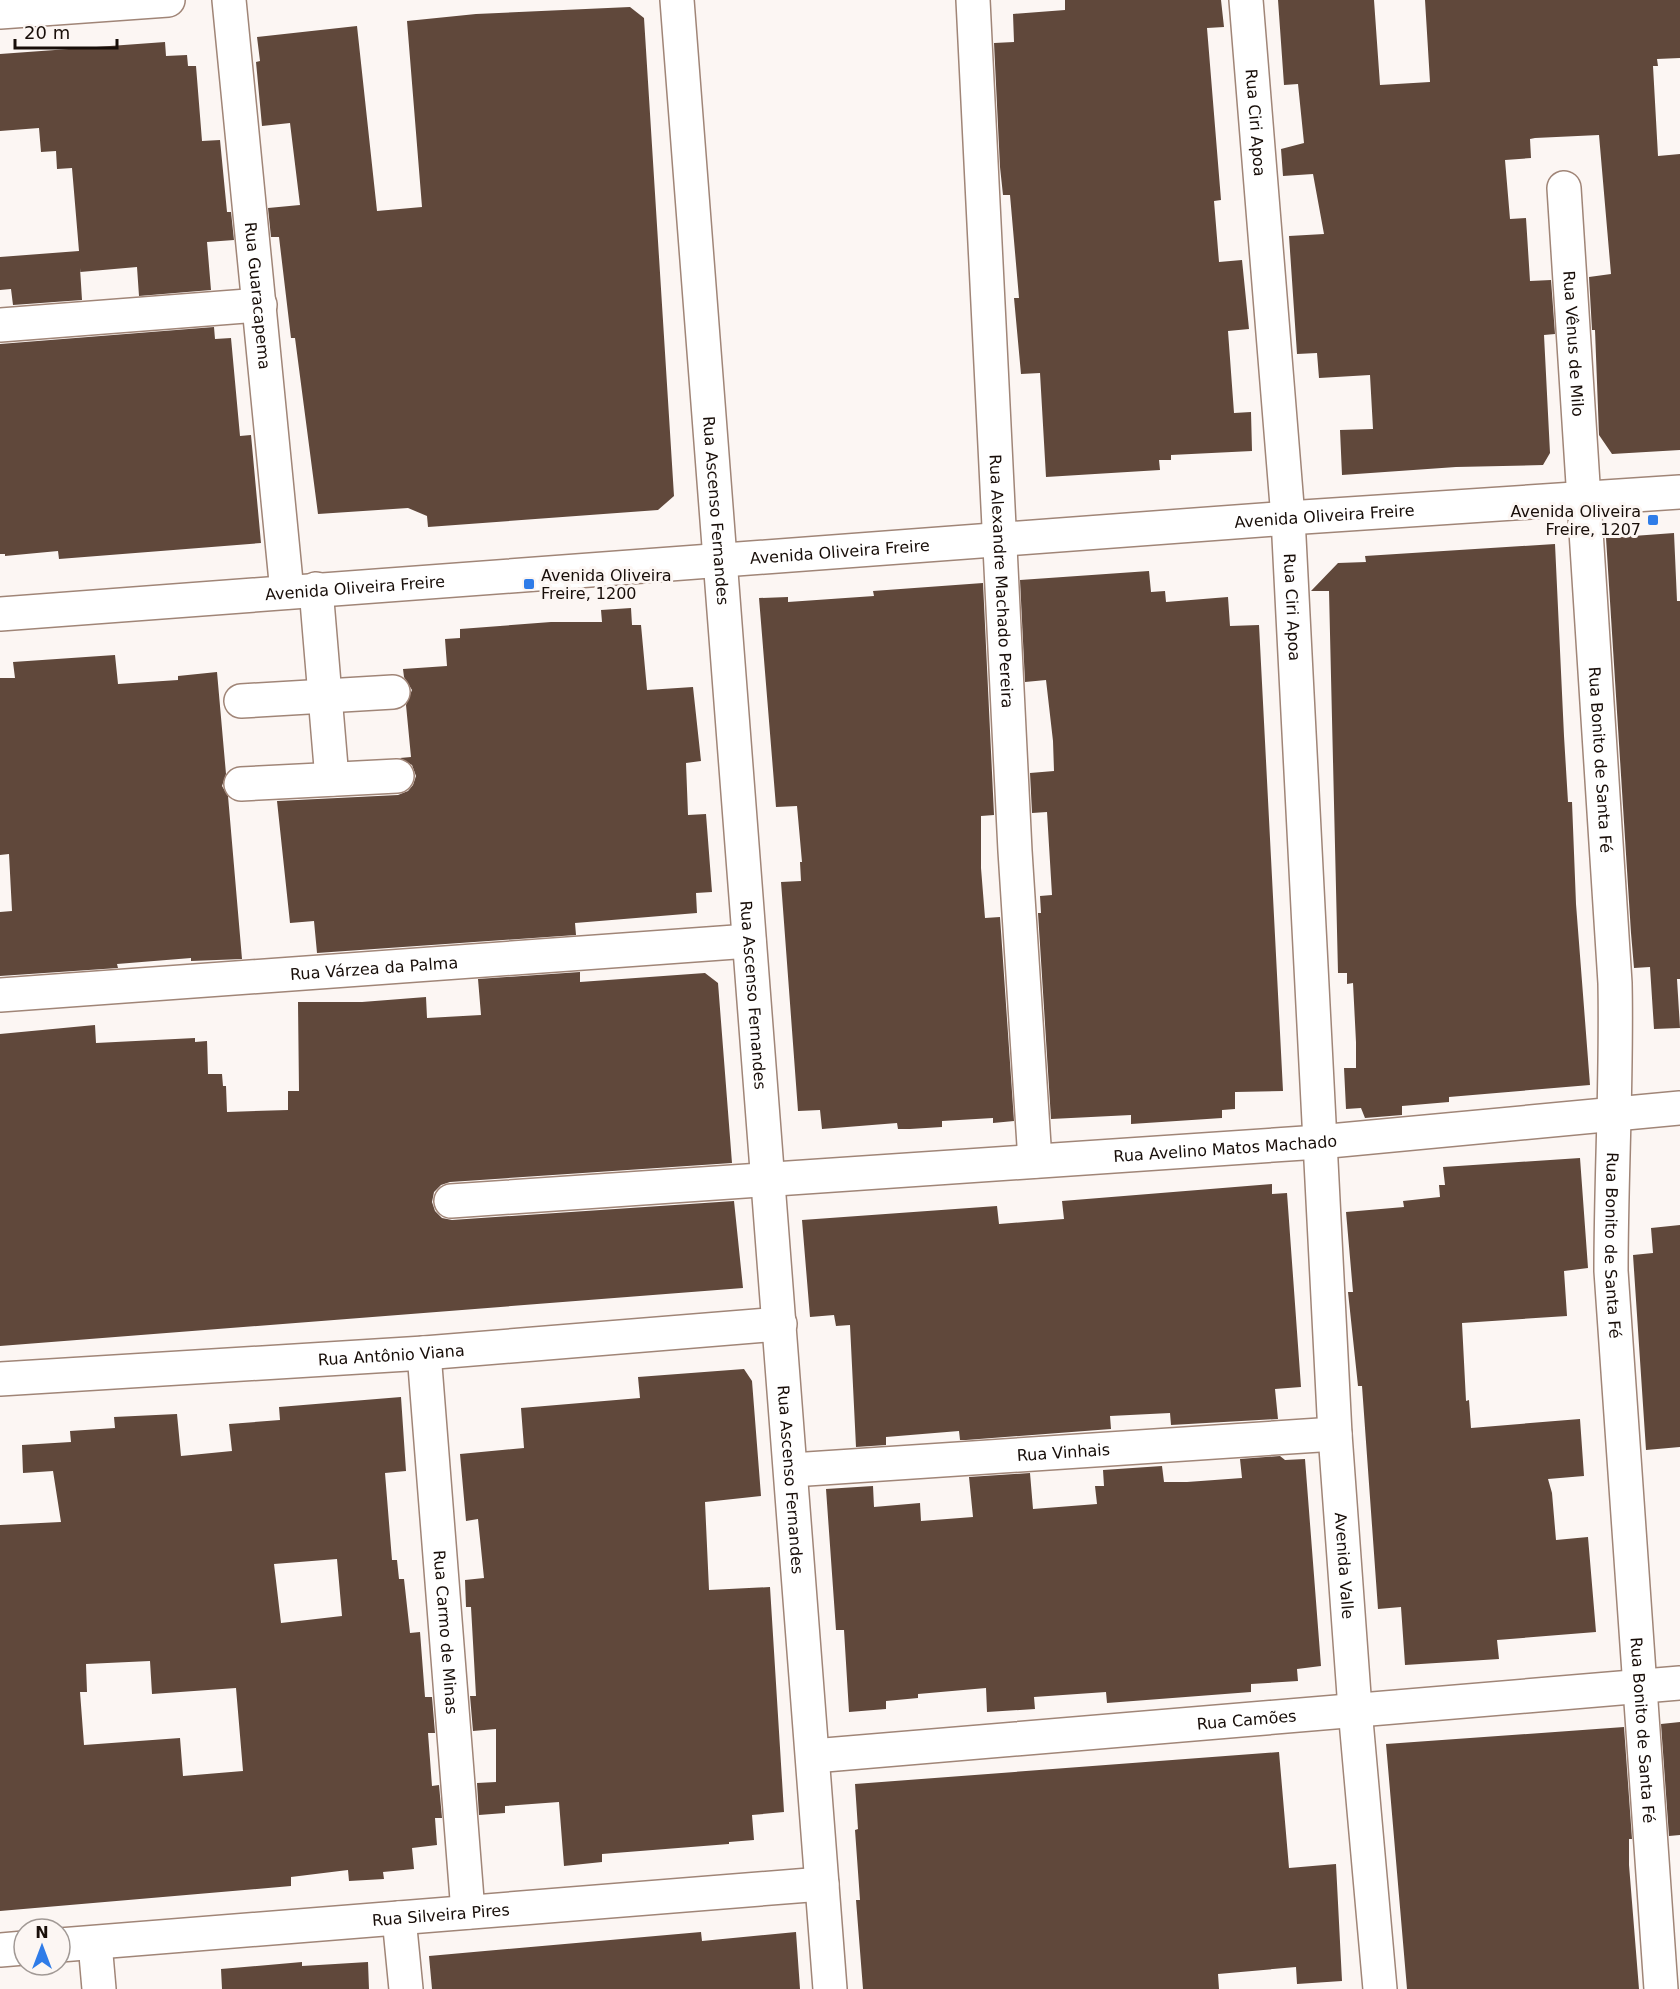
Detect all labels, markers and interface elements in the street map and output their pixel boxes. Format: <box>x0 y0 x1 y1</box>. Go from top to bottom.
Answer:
scale bar <box>15 12 117 50</box>
text: 20 m <box>24 22 70 43</box>
street label: Rua Ciri Apoa <box>1242 68 1269 177</box>
street label: Rua Guaracapema <box>241 221 274 370</box>
street label: Rua Vênus de Milo <box>1559 270 1588 417</box>
street label: Rua Ascenso Fernandes <box>699 415 733 606</box>
street label: Rua Alexandre Machado Pereira <box>985 454 1017 709</box>
street label: Avenida Oliveira Freire <box>1234 501 1415 532</box>
place label: Avenida Oliveira Freire, 1207 <box>1510 502 1641 539</box>
marker: Avenida Oliveira Freire, 1207 <box>1646 513 1660 527</box>
street label: Avenida Oliveira Freire <box>749 536 930 568</box>
street label: Rua Ciri Apoa <box>1280 553 1304 662</box>
place label: Avenida Oliveira Freire, 1200 <box>541 566 672 603</box>
street label: Avenida Oliveira Freire <box>264 572 446 604</box>
marker: Avenida Oliveira Freire, 1200 <box>522 577 536 591</box>
street label: Rua Bonito de Santa Fé <box>1585 666 1616 854</box>
street label: Rua Ascenso Fernandes <box>736 900 770 1090</box>
street label: Rua Várzea da Palma <box>289 953 459 984</box>
street label: Rua Avelino Matos Machado <box>1113 1131 1338 1166</box>
street label: Rua Bonito de Santa Fé <box>1601 1152 1625 1339</box>
street label: Rua Antônio Viana <box>317 1341 465 1369</box>
street label: Rua Ascenso Fernandes <box>774 1384 807 1575</box>
street label: Rua Vinhais <box>1016 1440 1111 1465</box>
street label: Avenida Valle <box>1331 1512 1357 1620</box>
street label: Rua Carmo de Minas <box>430 1549 461 1715</box>
street label: Rua Bonito de Santa Fé <box>1627 1637 1658 1824</box>
street label: Rua Camões <box>1196 1706 1297 1734</box>
street label: Rua Silveira Pires <box>371 1900 510 1930</box>
north arrow <box>12 1917 72 1977</box>
text: N <box>35 1923 49 1942</box>

